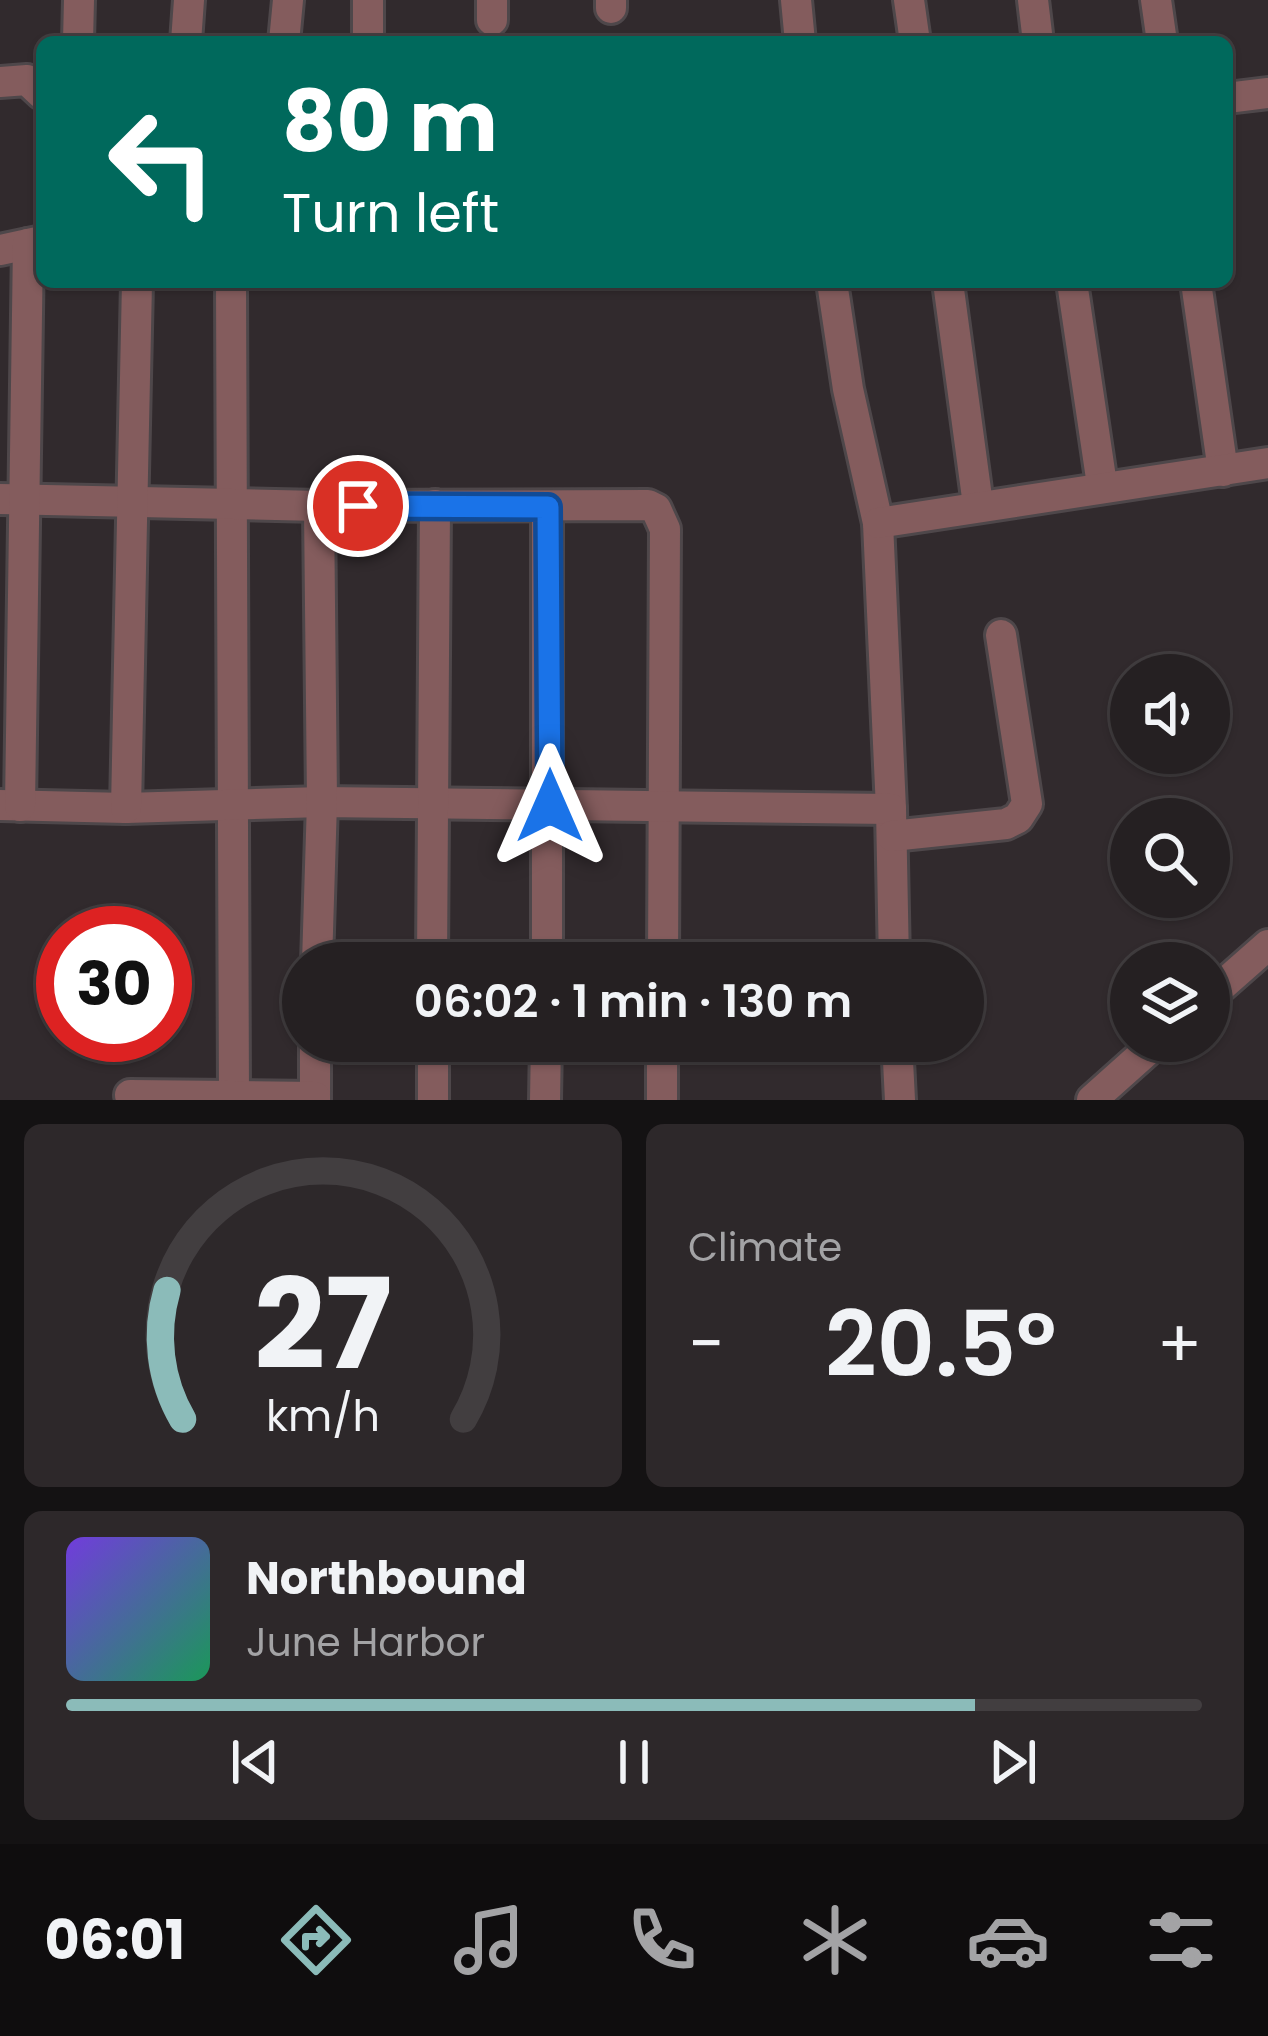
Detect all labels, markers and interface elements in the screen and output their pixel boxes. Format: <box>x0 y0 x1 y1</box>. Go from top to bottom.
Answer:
text: 80 m <box>282 63 498 180</box>
icon: left <box>84 84 240 240</box>
text: Turn left <box>282 175 499 251</box>
pin <box>307 455 409 557</box>
icon: arrive <box>325 473 391 539</box>
map controls <box>1110 654 1230 1062</box>
button: sound <box>1110 654 1230 774</box>
position arrow <box>487 743 613 869</box>
button: search <box>1110 798 1230 918</box>
speed limit sign: 30 <box>36 906 192 1062</box>
button: layers <box>1110 942 1230 1062</box>
text: 06:02 · 1 min · 130 m <box>414 970 852 1033</box>
text: Climate <box>688 1220 842 1275</box>
text: 27 <box>254 1237 392 1412</box>
text: 20.5° <box>825 1281 1056 1408</box>
text: − <box>688 1298 724 1390</box>
text: + <box>1157 1298 1202 1390</box>
text: km/h <box>266 1385 380 1445</box>
text: Northbound <box>246 1547 527 1610</box>
text: June Harbor <box>246 1615 485 1670</box>
icon: previous <box>222 1729 288 1795</box>
icon: pause <box>601 1729 667 1795</box>
icon: next <box>980 1729 1046 1795</box>
icon: directions <box>274 1898 358 1982</box>
icon: music <box>447 1898 531 1982</box>
icon: phone <box>620 1898 704 1982</box>
icon: climate <box>793 1898 877 1982</box>
icon: car <box>966 1898 1050 1982</box>
icon: filters <box>1139 1898 1223 1982</box>
text: 06:01 <box>45 1902 185 1978</box>

